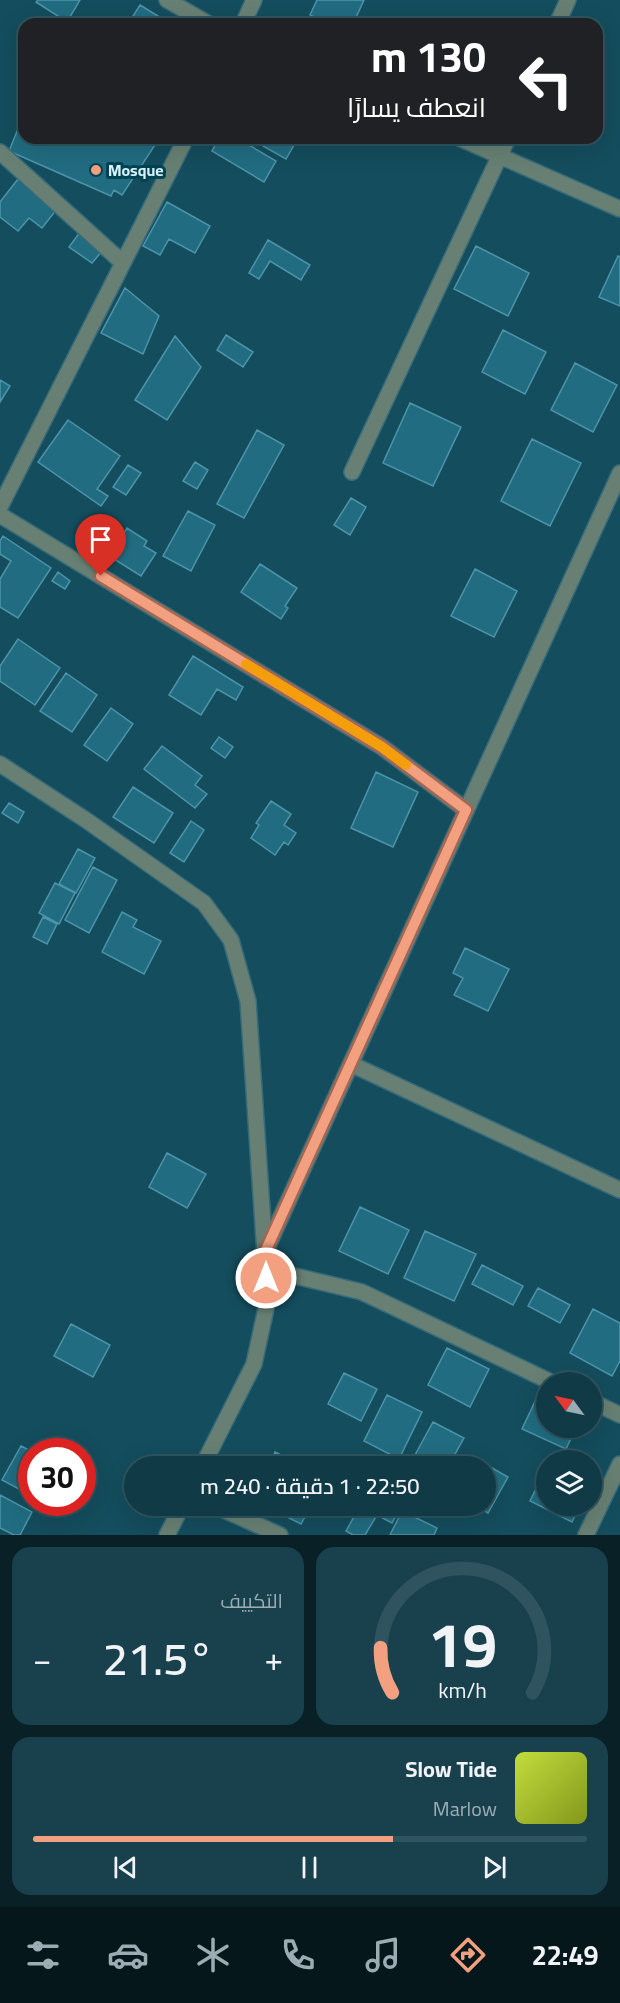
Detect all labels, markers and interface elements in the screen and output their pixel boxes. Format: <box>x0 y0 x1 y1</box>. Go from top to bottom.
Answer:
text: 130 m <box>371 17 486 96</box>
icon: left <box>507 42 585 120</box>
text: انعطف يسارًا <box>347 82 486 132</box>
place label: Mosque <box>108 155 164 185</box>
marker: Mosque <box>89 163 103 177</box>
pin <box>75 514 126 576</box>
icon: arrive <box>84 523 117 556</box>
position arrow <box>234 1246 298 1310</box>
north arrow <box>536 1372 602 1438</box>
map controls <box>536 1372 602 1516</box>
speed limit sign: 30 <box>18 1438 96 1516</box>
button: layers <box>536 1450 602 1516</box>
text: 22:50 · 1 دقيقة · 240 m <box>200 1465 420 1507</box>
text: التكييف <box>220 1582 283 1619</box>
text: 19 <box>427 1586 497 1703</box>
text: 21.5° <box>103 1616 213 1701</box>
text: − <box>33 1628 51 1690</box>
text: + <box>265 1628 283 1690</box>
text: km/h <box>438 1670 486 1710</box>
text: Slow Tide <box>405 1748 497 1790</box>
text: Marlow <box>433 1790 497 1827</box>
icon: previous <box>109 1851 142 1884</box>
icon: pause <box>293 1851 326 1884</box>
icon: next <box>478 1851 511 1884</box>
text: 22:49 <box>532 1930 598 1980</box>
icon: filters <box>22 1934 64 1976</box>
icon: car <box>107 1934 149 1976</box>
icon: climate <box>192 1934 234 1976</box>
icon: phone <box>277 1934 319 1976</box>
icon: music <box>362 1934 404 1976</box>
icon: directions <box>447 1934 489 1976</box>

